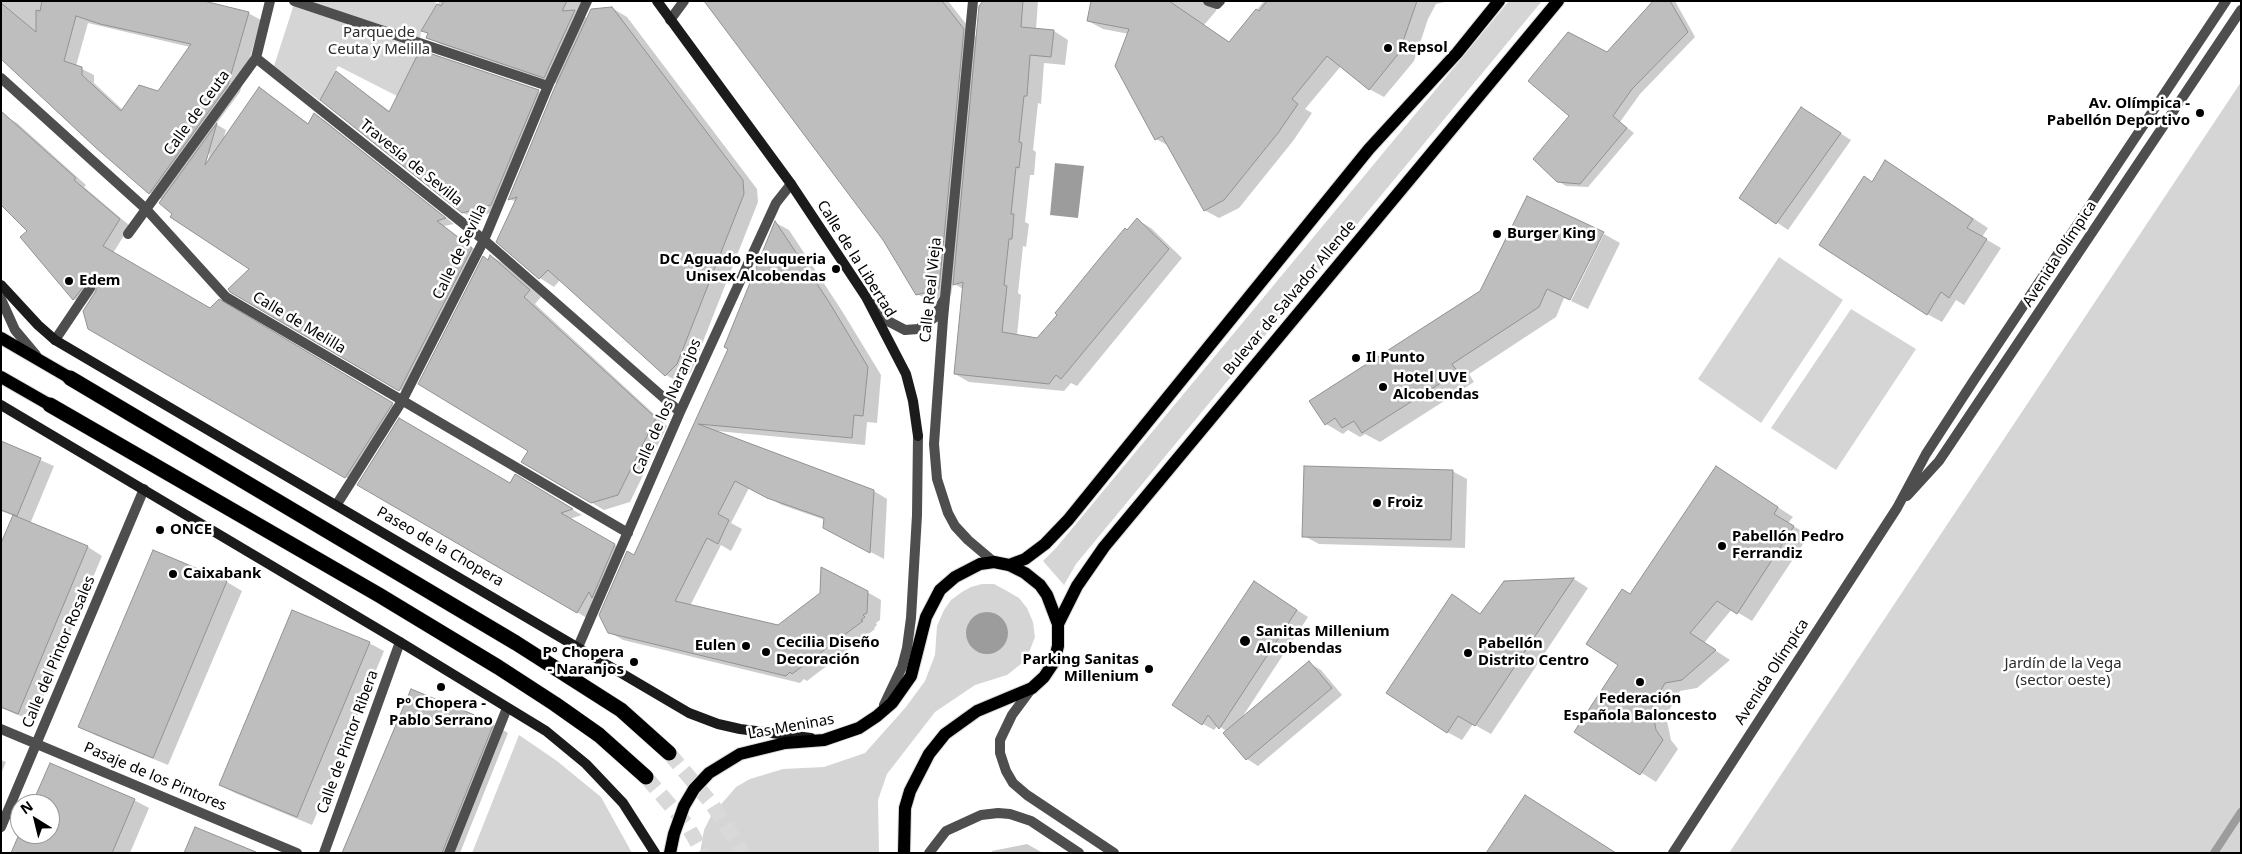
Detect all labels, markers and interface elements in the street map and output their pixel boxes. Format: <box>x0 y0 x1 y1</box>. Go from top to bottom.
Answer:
park label: Parque de Ceuta y Melilla <box>328 24 430 59</box>
place label: Repsol <box>1398 39 1448 57</box>
marker: Repsol <box>1382 42 1394 54</box>
street label: Calle de Ceuta <box>160 67 234 159</box>
place label: Av. Olímpica - Pabellón Deportivo <box>2047 95 2190 130</box>
marker: Av. Olímpica - Pabellón Deportivo <box>2194 107 2206 119</box>
street label: Travesía de Sevilla <box>356 116 466 210</box>
street label: Calle de la Libertad <box>813 197 899 321</box>
street label: Avenida Olímpica <box>2019 198 2101 310</box>
street label: Calle de Sevilla <box>429 201 491 303</box>
street label: Bulevar de Salvador Allende <box>1220 217 1360 379</box>
place label: Burger King <box>1507 225 1596 243</box>
marker: Burger King <box>1491 228 1503 240</box>
street label: Calle Real Vieja <box>917 237 945 343</box>
place label: DC Aguado Peluqueria Unisex Alcobendas <box>659 251 826 286</box>
marker: DC Aguado Peluqueria Unisex Alcobendas <box>830 263 842 275</box>
place label: Edem <box>79 272 120 290</box>
marker: Edem <box>63 275 75 287</box>
street label: Calle de Melilla <box>249 288 349 358</box>
street label: Calle de los Naranjos <box>629 336 705 478</box>
place label: Il Punto <box>1366 349 1425 367</box>
marker: Il Punto <box>1350 352 1362 364</box>
place label: Hotel UVE Alcobendas <box>1393 369 1479 404</box>
marker: Hotel UVE Alcobendas <box>1377 381 1389 393</box>
place label: Froiz <box>1387 494 1423 512</box>
marker: Froiz <box>1371 497 1383 509</box>
street label: Paseo de la Chopera <box>373 503 507 591</box>
place label: ONCE <box>170 521 212 539</box>
marker: ONCE <box>154 524 166 536</box>
place label: Pabellón Pedro Ferrandiz <box>1732 528 1844 563</box>
marker: Pabellón Pedro Ferrandiz <box>1716 540 1728 552</box>
place label: Caixabank <box>183 565 261 583</box>
marker: Caixabank <box>167 568 179 580</box>
street label: Calle del Pintor Rosales <box>19 573 99 731</box>
street label: Avenida Olímpica <box>1731 616 1813 728</box>
place label: Sanitas Millenium Alcobendas <box>1256 623 1390 658</box>
place label: Cecilia Diseño Decoración <box>776 634 880 669</box>
marker: Sanitas Millenium Alcobendas <box>1238 634 1252 648</box>
place label: Pabellón Distrito Centro <box>1478 635 1589 670</box>
place label: Eulen <box>695 637 736 655</box>
marker: Eulen <box>740 640 752 652</box>
place label: Pº Chopera - Naranjos <box>542 644 624 679</box>
marker: Cecilia Diseño Decoración <box>760 646 772 658</box>
marker: Pabellón Distrito Centro <box>1462 647 1474 659</box>
place label: Parking Sanitas Millenium <box>1023 651 1139 686</box>
park label: Jardín de la Vega (sector oeste) <box>2004 655 2122 690</box>
marker: Pº Chopera - Naranjos <box>628 656 640 668</box>
marker: Parking Sanitas Millenium <box>1143 663 1155 675</box>
street label: Calle de Pintor Ribera <box>314 668 382 816</box>
marker: Federación Española Baloncesto <box>1634 676 1646 688</box>
marker: Pº Chopera - Pablo Serrano <box>435 681 447 693</box>
place label: Federación Española Baloncesto <box>1563 690 1717 725</box>
place label: Pº Chopera - Pablo Serrano <box>389 695 493 730</box>
street label: Las Meninas <box>746 711 836 743</box>
street label: Pasaje de los Pintores <box>81 739 229 815</box>
north arrow <box>10 794 60 844</box>
text: N <box>16 796 37 818</box>

